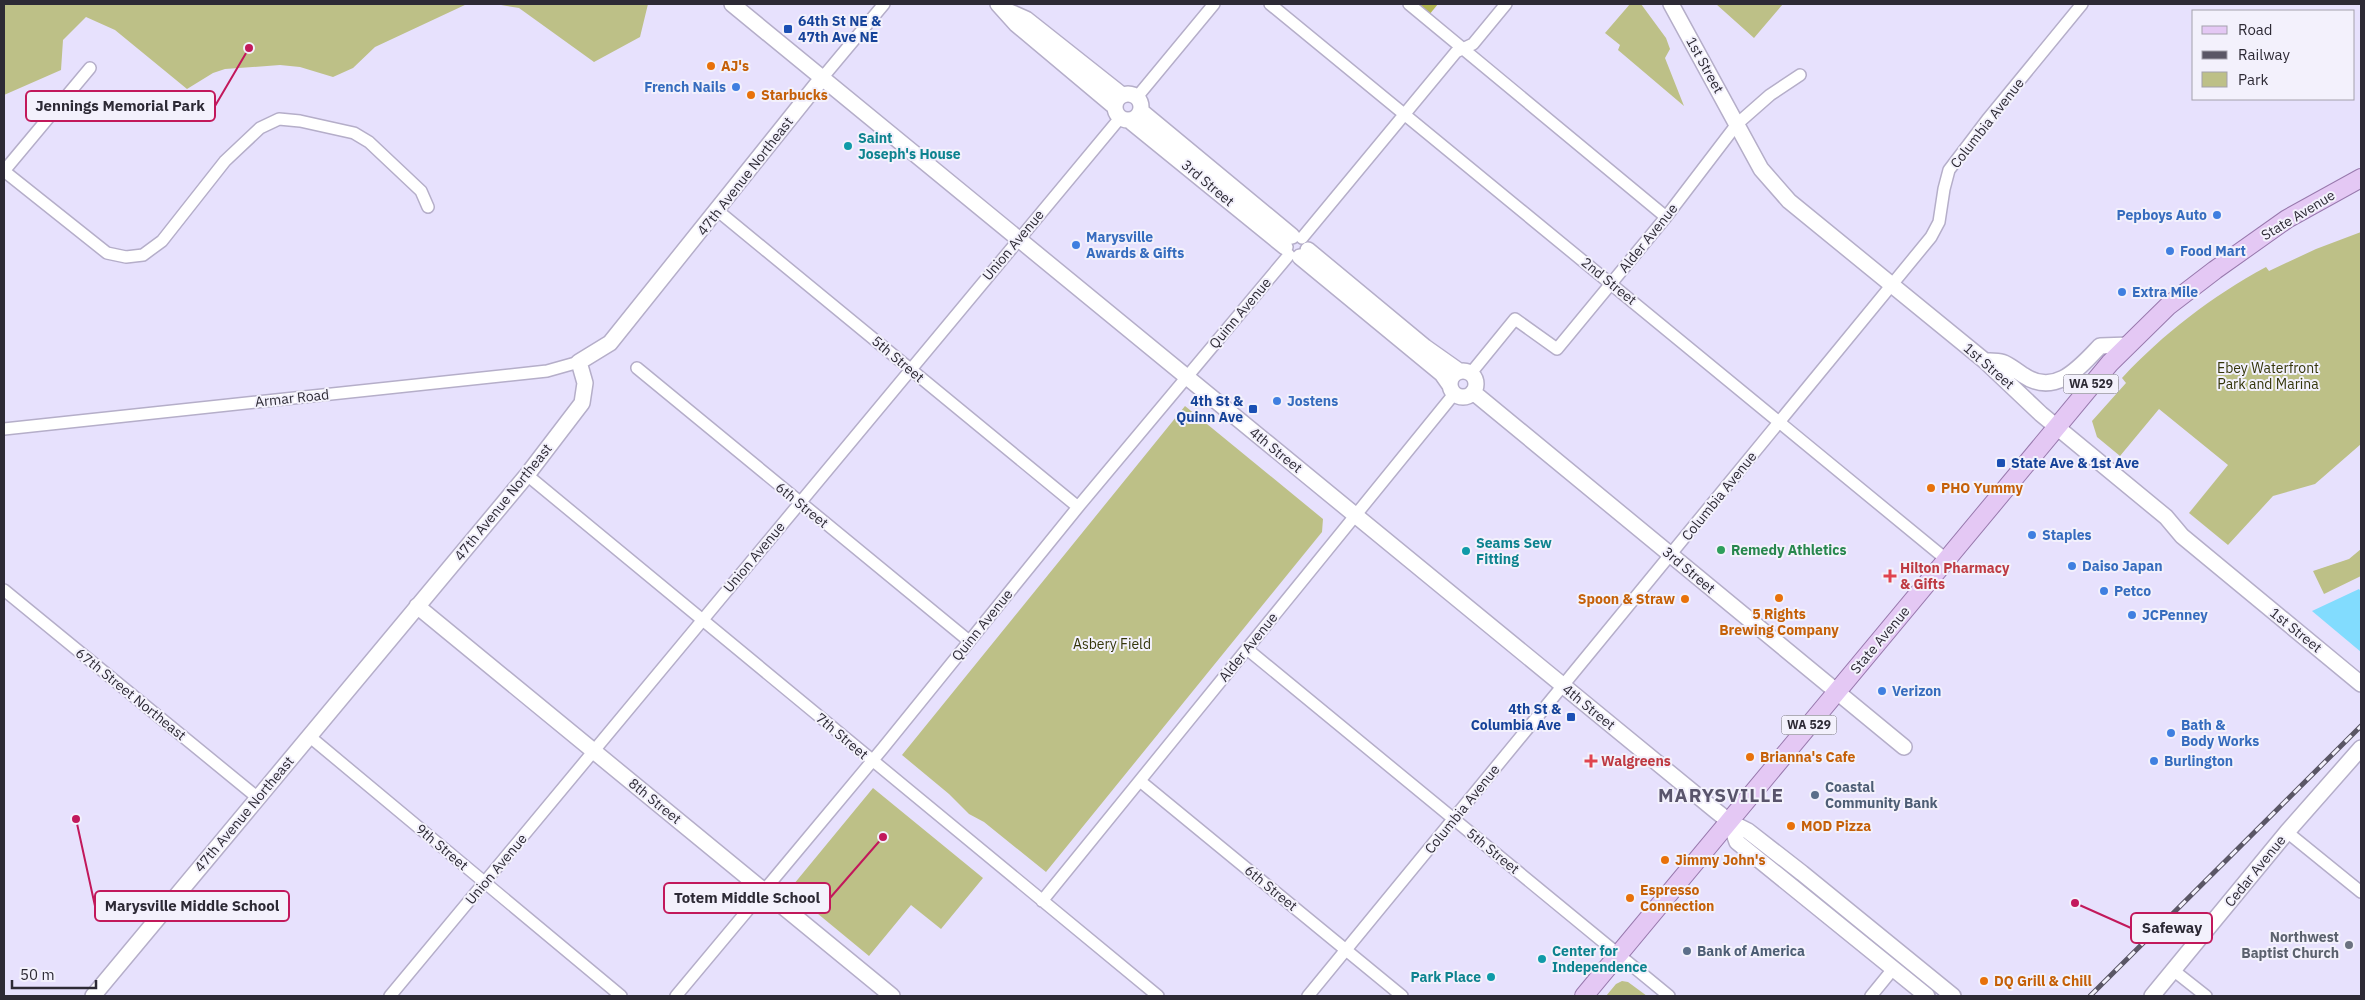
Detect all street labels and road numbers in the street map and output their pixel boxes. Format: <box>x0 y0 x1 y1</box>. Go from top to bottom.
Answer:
street label: 1st Street <box>1682 34 1728 96</box>
street label: Columbia Avenue <box>1946 74 2028 172</box>
street label: 47th Avenue Northeast <box>693 113 797 239</box>
street label: 3rd Street <box>1178 156 1238 210</box>
street label: State Avenue <box>2258 186 2339 244</box>
street label: Alder Avenue <box>1615 200 1682 276</box>
street label: Union Avenue <box>978 206 1048 284</box>
street label: 2nd Street <box>1578 253 1640 309</box>
street label: Quinn Avenue <box>1205 274 1275 352</box>
street label: 5th Street <box>868 332 928 386</box>
street label: 1st Street <box>1960 339 2018 393</box>
road number: WA 529 <box>2064 374 2118 394</box>
street label: Armar Road <box>254 385 330 411</box>
street label: 4th Street <box>1246 423 1306 477</box>
street label: 47th Avenue Northeast <box>450 440 556 564</box>
street label: Columbia Avenue <box>1677 447 1761 544</box>
street label: 6th Street <box>772 478 832 532</box>
street label: Union Avenue <box>719 518 789 596</box>
street label: 3rd Street <box>1659 543 1719 597</box>
street label: Quinn Avenue <box>948 585 1017 665</box>
street label: State Avenue <box>1846 602 1914 678</box>
street label: 1st Street <box>2266 604 2326 656</box>
street label: Alder Avenue <box>1215 609 1282 685</box>
street label: 67th Street Northeast <box>72 644 190 744</box>
street label: 4th Street <box>1559 680 1619 734</box>
street label: 7th Street <box>812 709 872 763</box>
road number: WA 529 <box>1782 716 1836 734</box>
street label: 47th Avenue Northeast <box>190 752 298 876</box>
street label: Columbia Avenue <box>1420 760 1504 857</box>
street label: 8th Street <box>625 774 685 828</box>
street label: 9th Street <box>412 820 472 874</box>
street label: 5th Street <box>1463 824 1523 878</box>
street label: Union Avenue <box>461 830 531 908</box>
street label: Cedar Avenue <box>2221 831 2290 911</box>
street label: 6th Street <box>1241 861 1301 915</box>

